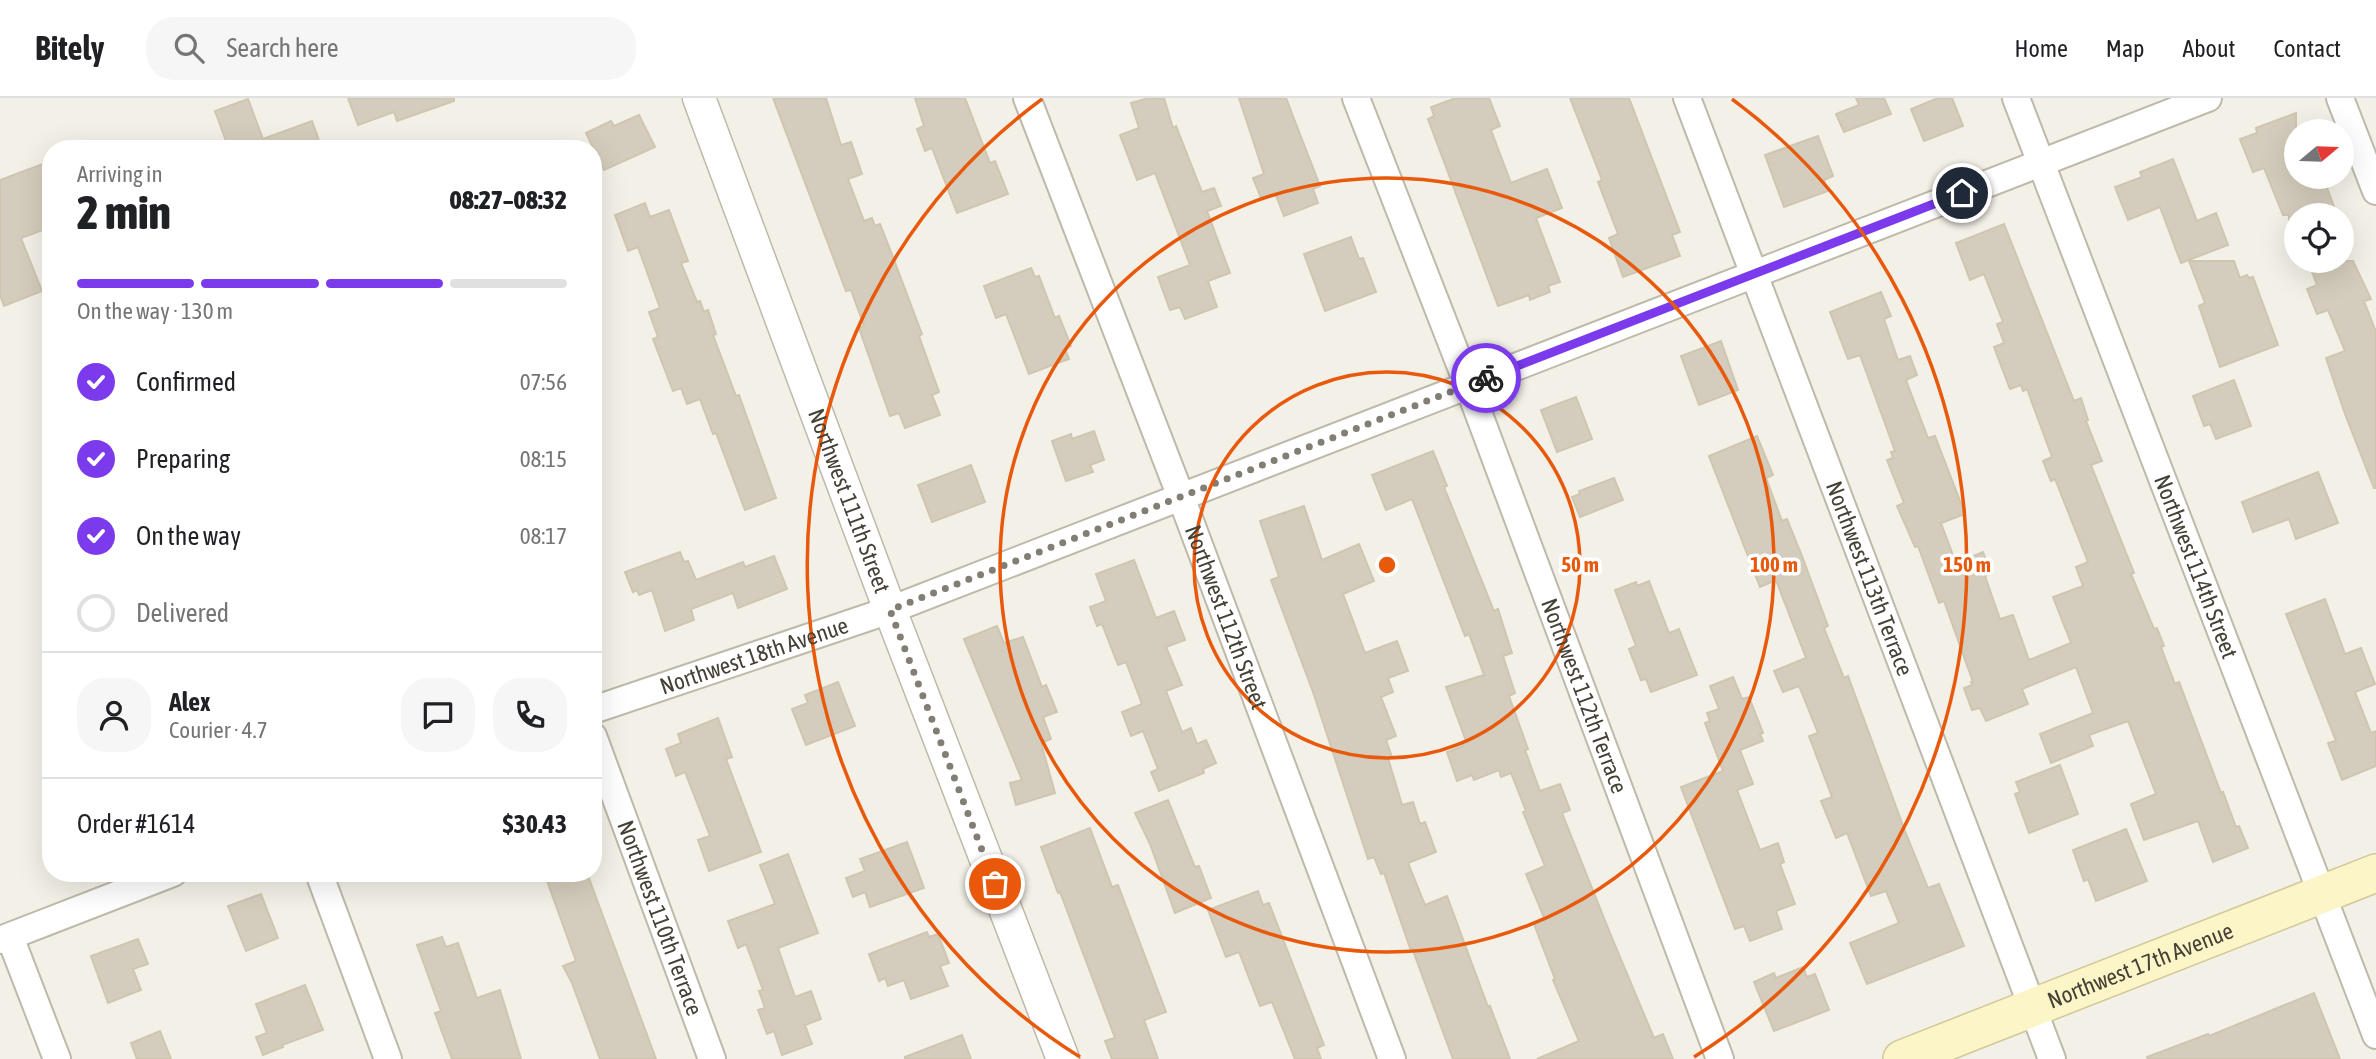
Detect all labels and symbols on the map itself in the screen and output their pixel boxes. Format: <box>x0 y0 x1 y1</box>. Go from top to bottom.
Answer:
north arrow <box>2284 119 2354 189</box>
pin <box>1932 163 1992 223</box>
courier <box>1451 343 1521 413</box>
street label: Northwest 111th Street <box>803 405 895 597</box>
street label: Northwest 114th Street <box>2149 471 2243 662</box>
street label: Northwest 113th Terrace <box>1821 478 1918 679</box>
street label: Northwest 112th Street <box>1180 522 1272 713</box>
text: 50 m <box>1561 552 1599 576</box>
text: 100 m <box>1750 552 1798 576</box>
text: 150 m <box>1943 552 1991 576</box>
centre of rings <box>1375 553 1399 577</box>
street label: Northwest 112th Terrace <box>1536 595 1632 797</box>
street label: Northwest 18th Avenue <box>657 612 852 699</box>
street label: Northwest 110th Terrace <box>612 817 708 1019</box>
pin <box>965 854 1025 914</box>
street label: Northwest 17th Avenue <box>2044 917 2237 1014</box>

